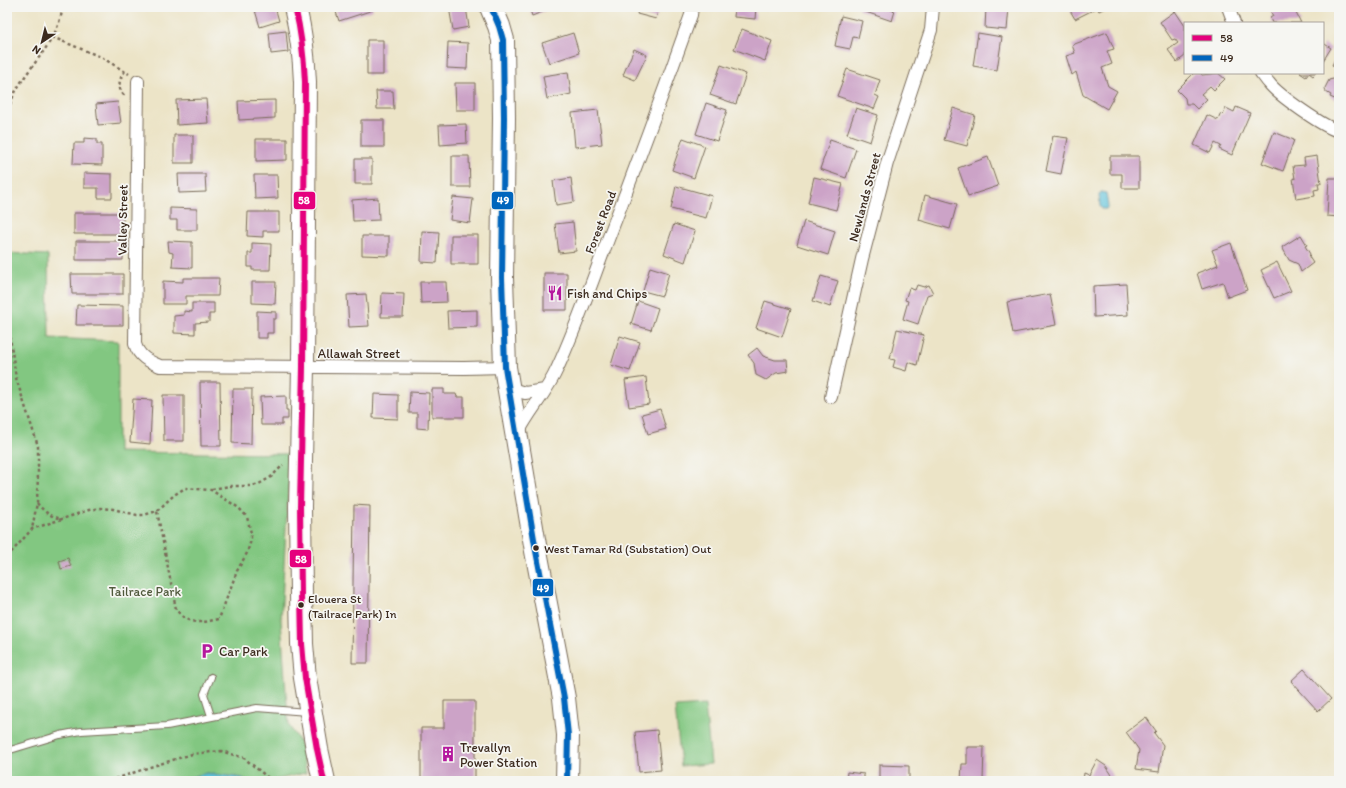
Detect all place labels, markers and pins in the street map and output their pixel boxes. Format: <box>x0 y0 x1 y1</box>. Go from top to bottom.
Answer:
restaurant icon: Fish and Chips <box>546 284 564 302</box>
place label: Fish and Chips <box>567 286 647 301</box>
place label: West Tamar Rd (Substation) Out <box>544 542 712 556</box>
marker: West Tamar Rd (Substation) Out <box>531 543 541 553</box>
place label: Elouera St (Tailrace Park) In <box>308 592 397 621</box>
marker: Elouera St (Tailrace Park) In <box>296 600 306 610</box>
parking icon: Car Park <box>198 642 216 660</box>
place label: Car Park <box>219 644 268 659</box>
place label: Trevallyn Power Station <box>460 740 537 770</box>
building icon: Trevallyn Power Station <box>439 745 457 763</box>

